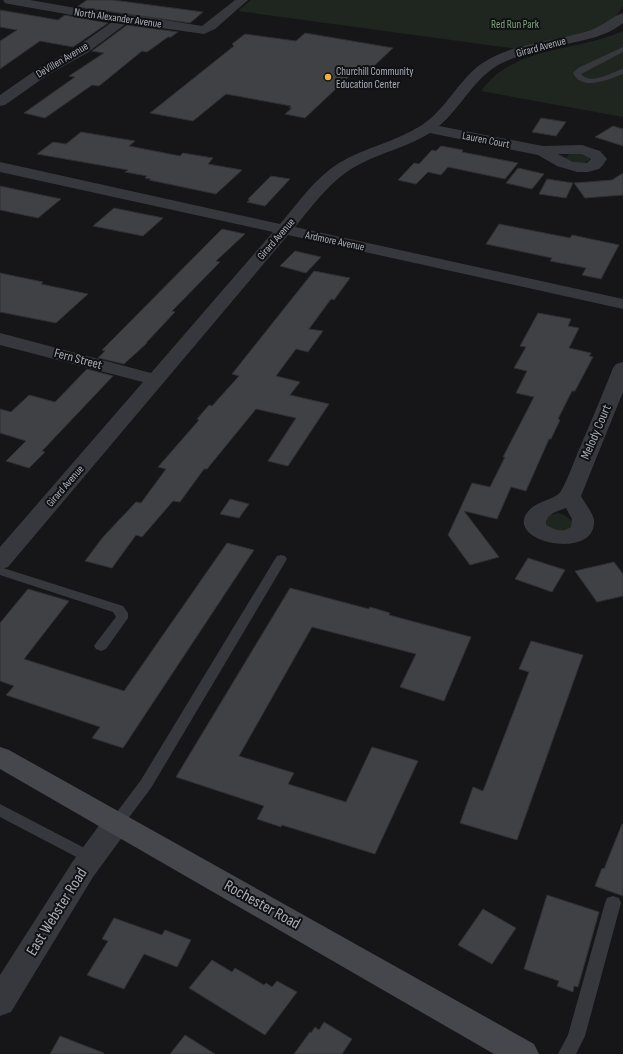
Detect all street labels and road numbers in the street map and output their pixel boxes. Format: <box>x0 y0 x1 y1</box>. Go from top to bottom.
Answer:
street label: North Alexander Avenue <box>73 5 163 31</box>
street label: Girard Avenue <box>515 34 567 60</box>
street label: DeVillen Avenue <box>33 39 91 81</box>
street label: Lauren Court <box>461 129 511 151</box>
street label: Girard Avenue <box>254 215 298 263</box>
street label: Ardmore Avenue <box>303 228 366 254</box>
street label: Fern Street <box>52 345 104 373</box>
street label: Melody Court <box>577 402 615 462</box>
street label: Girard Avenue <box>43 462 87 510</box>
street label: East Webster Road <box>23 865 91 959</box>
street label: Rochester Road <box>221 876 303 934</box>

